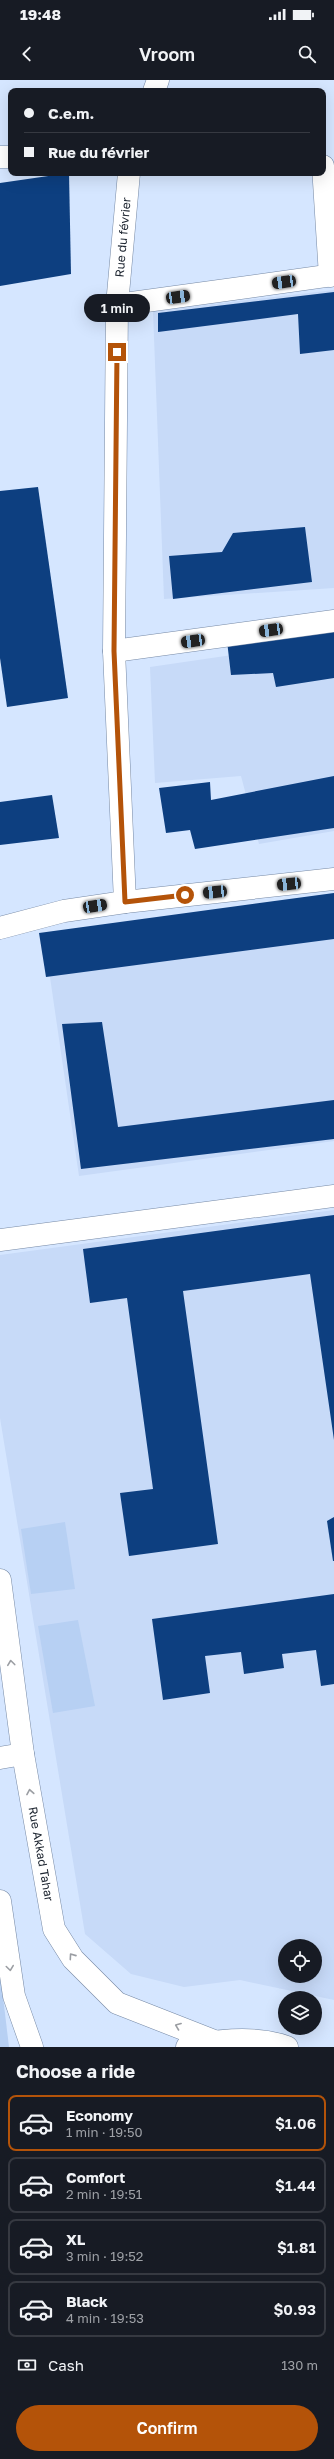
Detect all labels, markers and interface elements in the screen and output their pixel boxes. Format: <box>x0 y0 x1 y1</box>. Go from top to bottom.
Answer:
text: 19:48 <box>20 5 61 23</box>
icon: back <box>16 43 38 65</box>
text: Vroom <box>139 43 195 65</box>
icon: search <box>296 43 318 65</box>
text: C.e.m. <box>48 104 94 122</box>
text: Rue du février <box>48 143 149 161</box>
street label: Rue du février <box>112 196 134 278</box>
car <box>271 274 297 290</box>
car <box>165 289 191 305</box>
callout: 1 min <box>84 294 150 322</box>
text: 1 min <box>101 300 133 316</box>
route end <box>108 343 126 361</box>
car <box>258 622 284 638</box>
car <box>180 633 206 649</box>
car <box>276 877 302 891</box>
car <box>202 885 228 899</box>
route start <box>176 886 194 904</box>
car <box>82 898 108 914</box>
one-way arrow <box>7 1660 16 1666</box>
one-way arrow <box>26 1789 34 1795</box>
street label: Rue Akkad Tahar <box>25 1805 57 1903</box>
map controls <box>278 1939 322 2035</box>
button: locate <box>278 1939 322 1983</box>
one-way arrow <box>70 1954 77 1961</box>
one-way arrow <box>5 1965 14 1971</box>
button: layers <box>278 1991 322 2035</box>
one-way arrow <box>174 2023 181 2031</box>
text: Choose a ride <box>16 2060 135 2082</box>
icon: car <box>18 2105 54 2141</box>
text: Economy <box>66 2106 133 2124</box>
text: $1.06 <box>275 2114 316 2132</box>
text: 1 min · 19:50 <box>66 2124 143 2140</box>
icon: car <box>18 2167 54 2203</box>
text: Comfort <box>66 2168 125 2186</box>
text: $1.44 <box>275 2176 316 2194</box>
text: 2 min · 19:51 <box>66 2186 142 2202</box>
icon: car <box>18 2229 54 2265</box>
text: XL <box>66 2230 85 2248</box>
text: $1.81 <box>277 2238 316 2256</box>
text: 3 min · 19:52 <box>66 2248 143 2264</box>
icon: car <box>18 2291 54 2327</box>
text: Black <box>66 2292 108 2310</box>
text: $0.93 <box>273 2300 316 2318</box>
text: 4 min · 19:53 <box>66 2310 144 2326</box>
icon: cash <box>16 2354 38 2376</box>
text: Cash <box>48 2356 84 2374</box>
text: 130 m <box>281 2357 318 2373</box>
button: Confirm <box>16 2405 318 2451</box>

